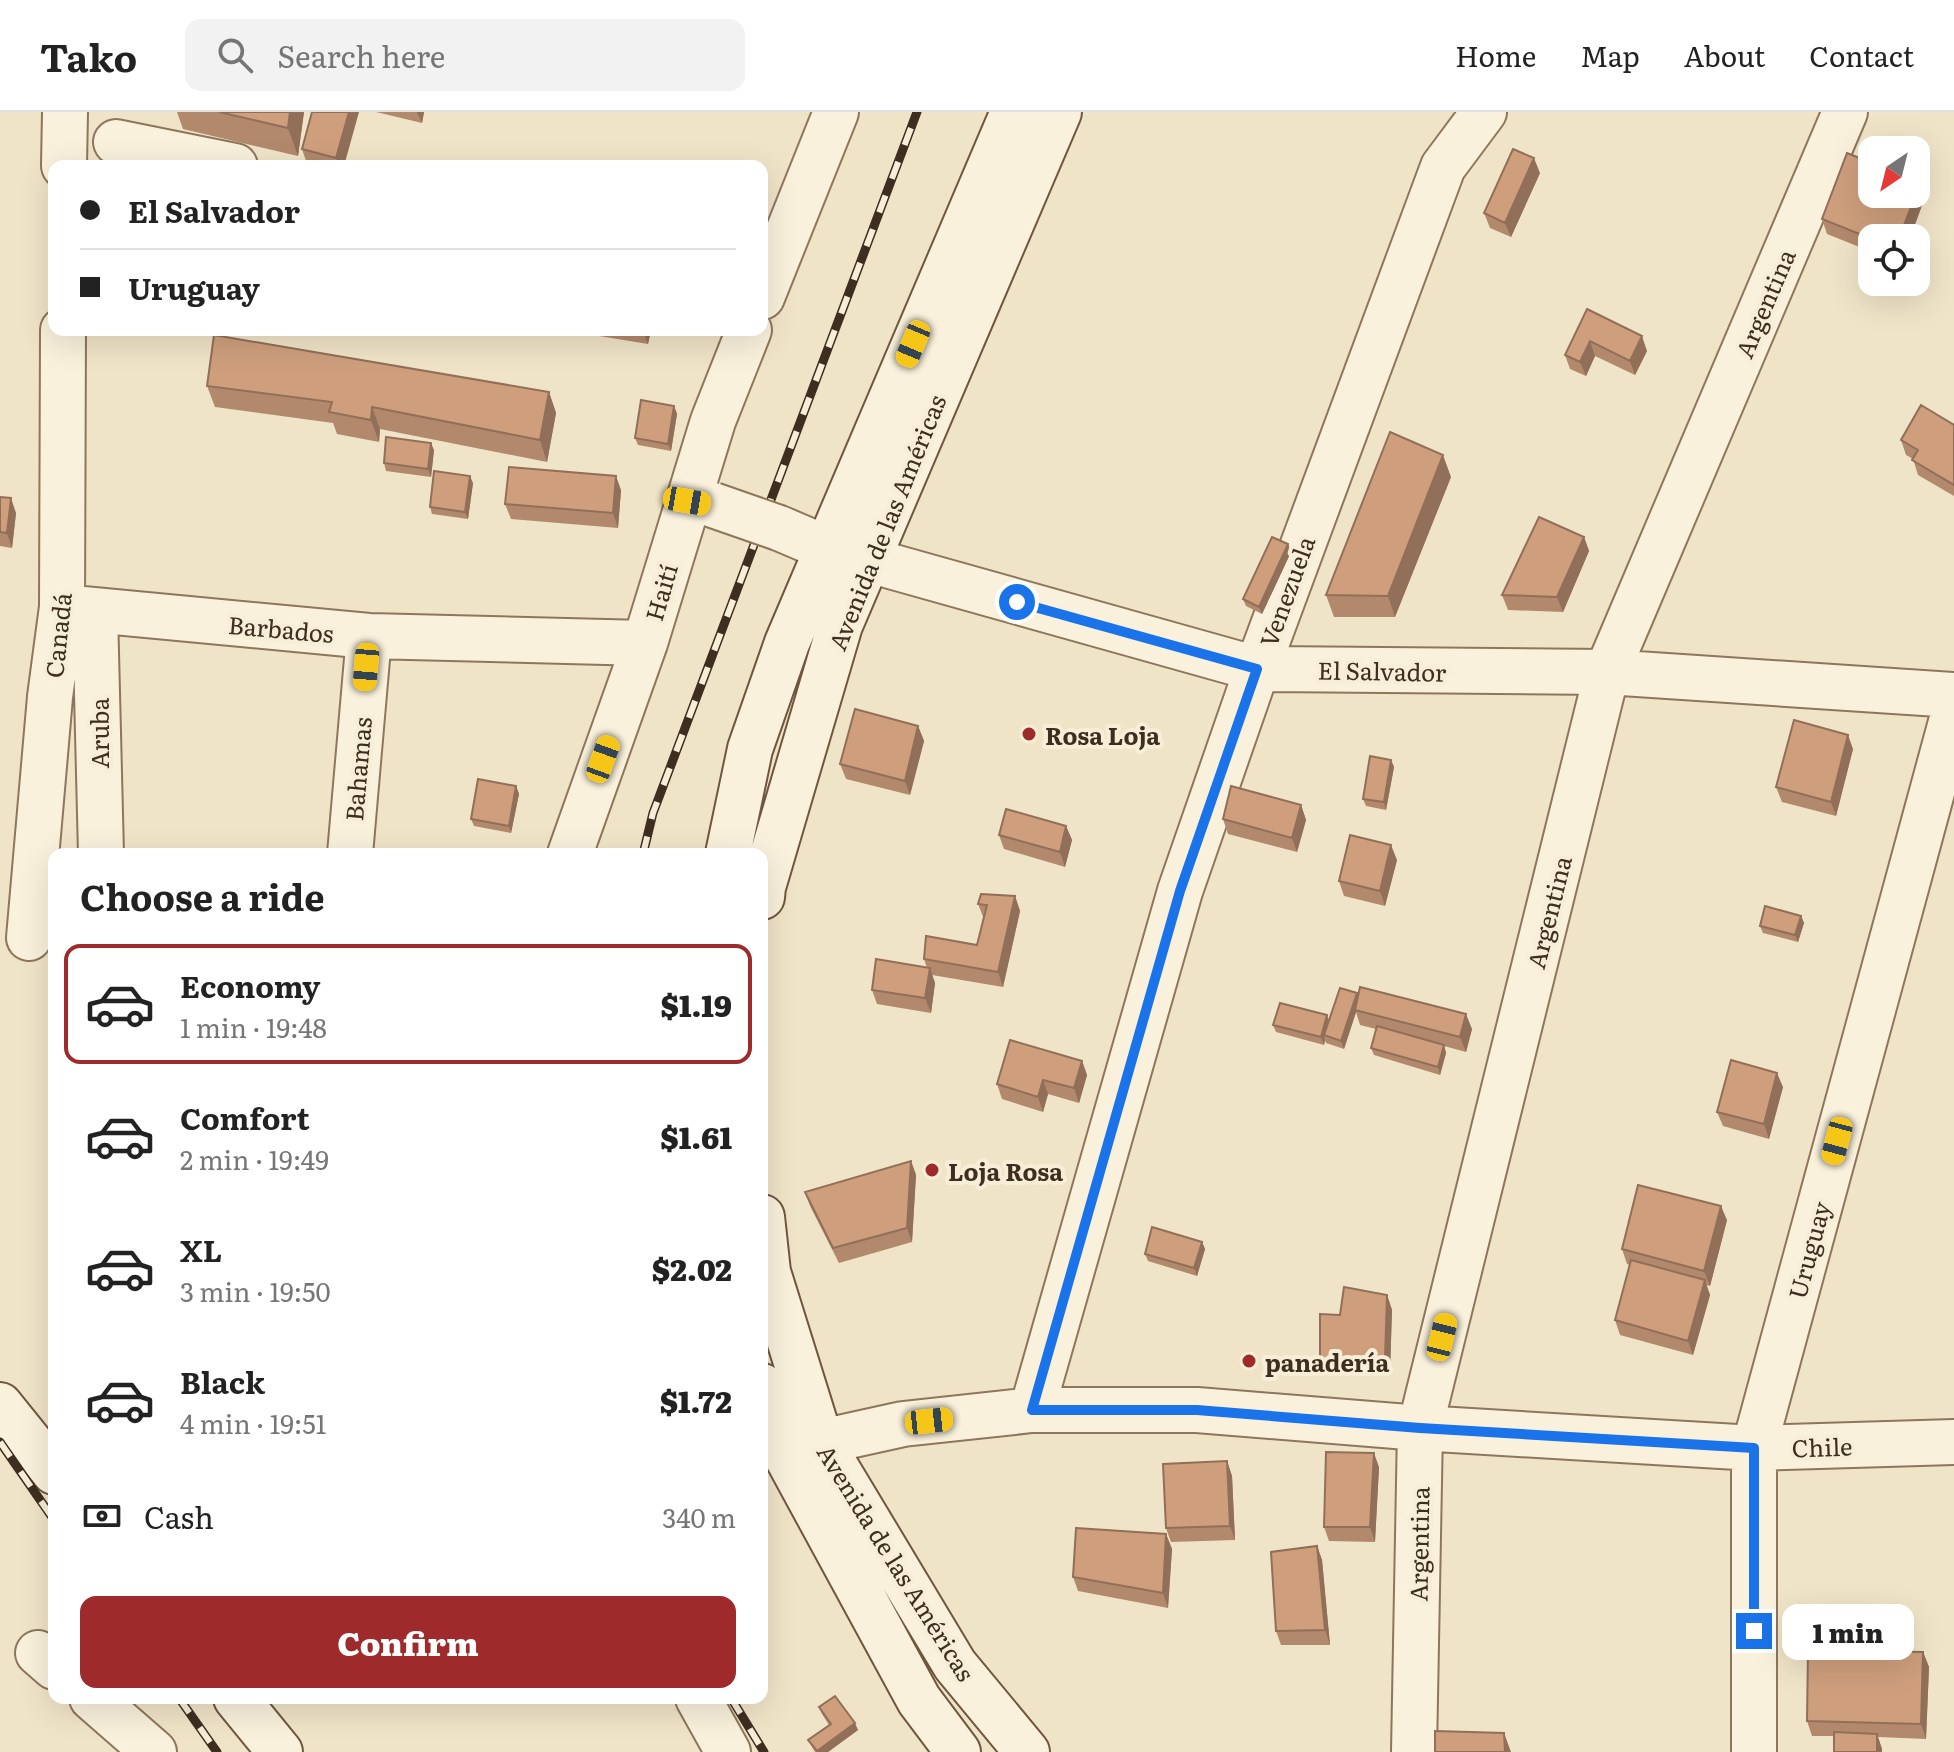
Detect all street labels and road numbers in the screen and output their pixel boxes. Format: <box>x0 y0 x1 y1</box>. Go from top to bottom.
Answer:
street label: Argentina <box>1725 243 1803 363</box>
street label: Avenida de las Américas <box>819 389 953 655</box>
street label: Venezuela <box>1250 531 1322 651</box>
street label: Haití <box>635 559 685 625</box>
street label: Canadá <box>35 591 79 679</box>
street label: Barbados <box>227 606 335 650</box>
street label: El Salvador <box>1317 651 1447 689</box>
street label: Aruba <box>81 698 116 768</box>
street label: Bahamas <box>335 715 379 822</box>
street label: Argentina <box>1517 852 1579 972</box>
street label: Uruguay <box>1778 1197 1838 1303</box>
street label: Chile <box>1791 1427 1853 1465</box>
street label: Avenida de las Américas <box>810 1437 984 1687</box>
street label: Argentina <box>1399 1486 1437 1602</box>

